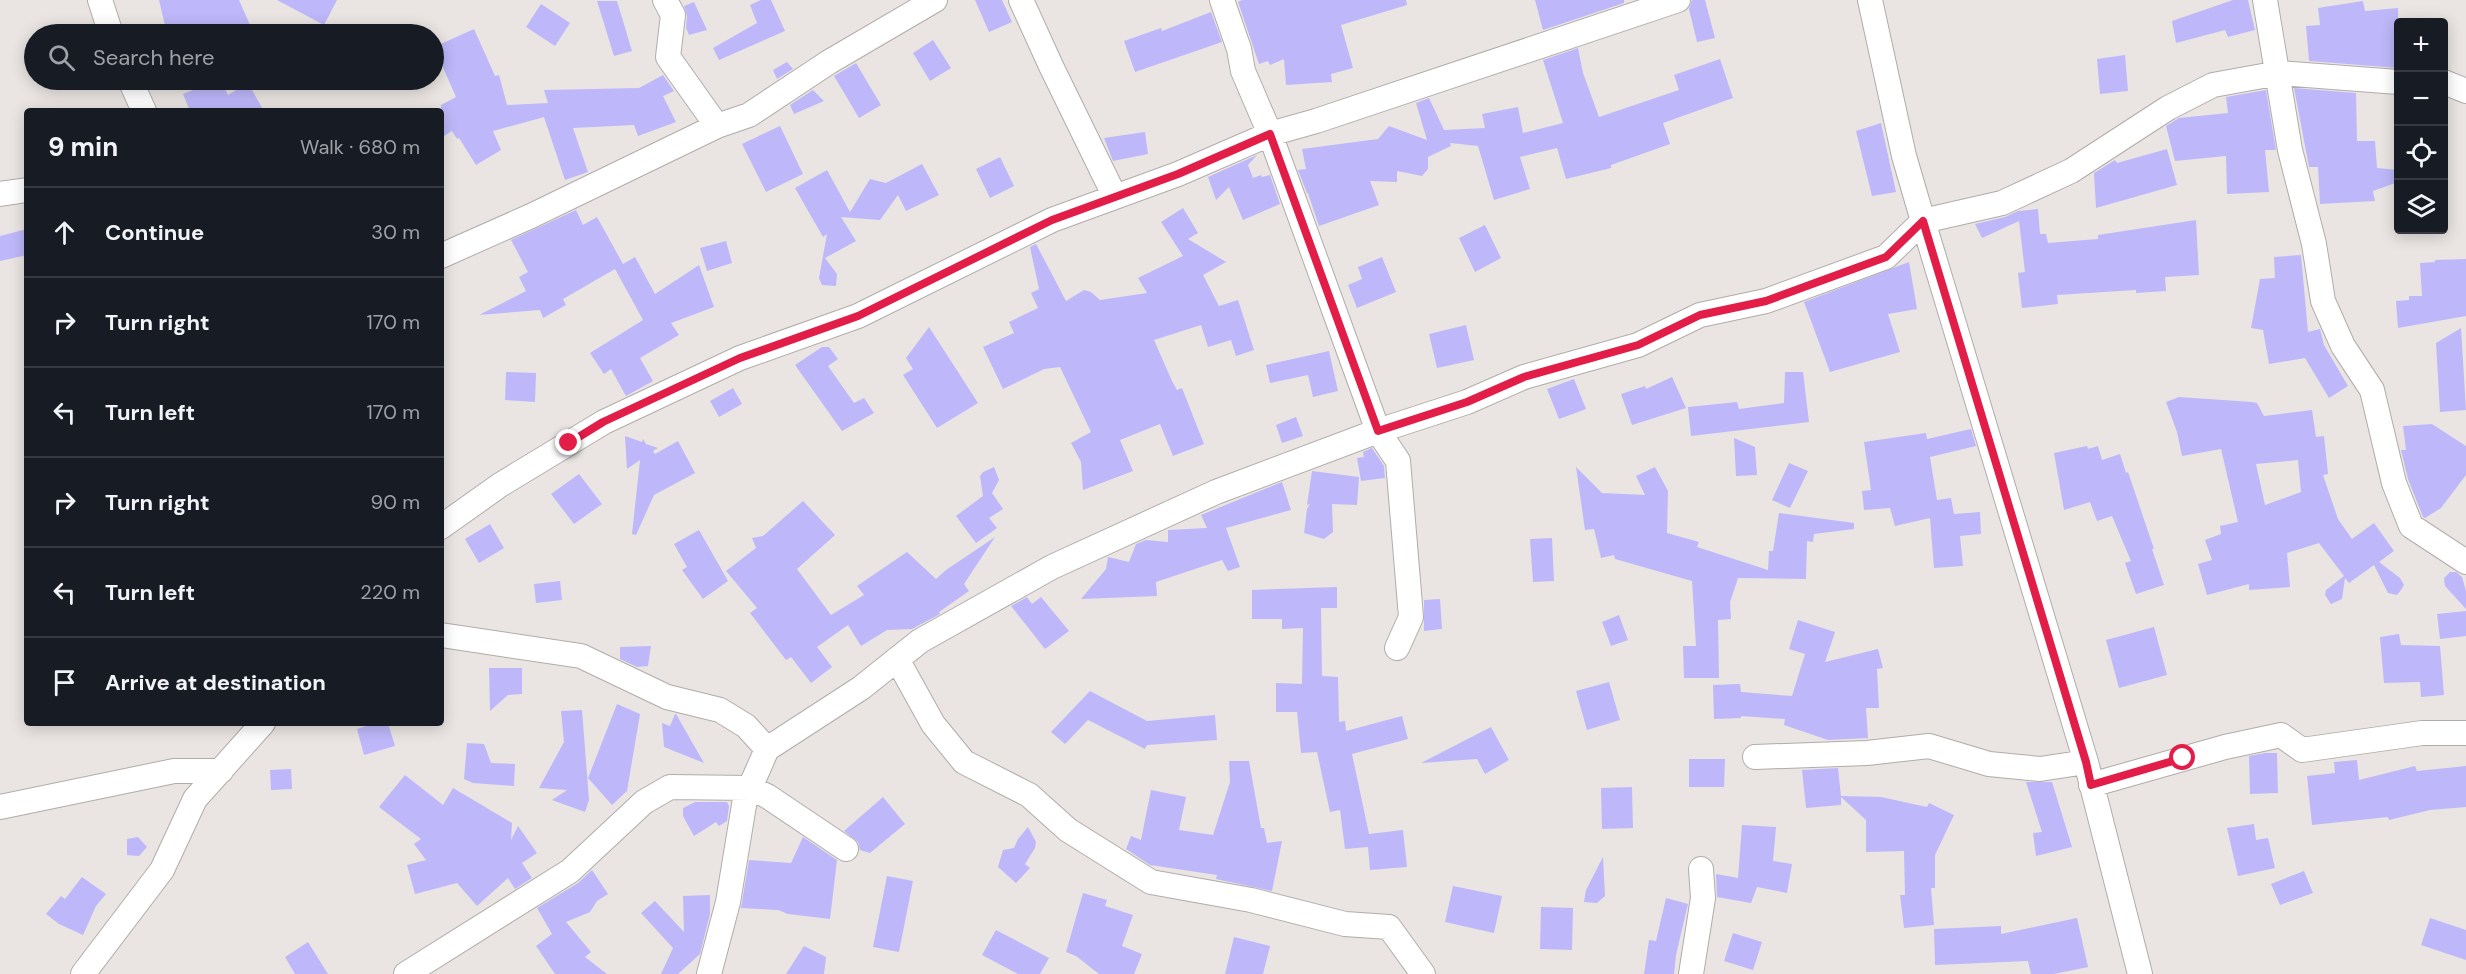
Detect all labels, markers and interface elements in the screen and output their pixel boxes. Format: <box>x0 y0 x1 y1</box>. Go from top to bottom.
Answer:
map controls <box>2394 18 2448 234</box>
button: + <box>2394 18 2448 72</box>
search box <box>24 24 444 90</box>
icon: search <box>45 41 78 74</box>
text: Search here <box>93 43 214 72</box>
button: − <box>2394 72 2448 126</box>
button: locate <box>2394 126 2448 180</box>
text: 9 min <box>48 130 118 164</box>
text: Walk · 680 m <box>300 134 420 160</box>
button: layers <box>2394 180 2448 234</box>
icon: ahead <box>48 216 81 249</box>
text: Continue <box>105 218 204 247</box>
text: 30 m <box>371 219 420 245</box>
icon: right <box>48 306 81 339</box>
text: Turn right <box>105 308 210 337</box>
text: 170 m <box>367 309 420 335</box>
icon: left <box>48 396 81 429</box>
text: Turn left <box>105 398 195 427</box>
text: 170 m <box>367 399 420 425</box>
route end <box>555 429 581 455</box>
icon: right <box>48 486 81 519</box>
text: Turn right <box>105 488 210 517</box>
text: 90 m <box>371 489 420 515</box>
icon: left <box>48 576 81 609</box>
text: Turn left <box>105 578 195 607</box>
text: 220 m <box>360 579 420 605</box>
icon: arrive <box>48 666 81 699</box>
text: Arrive at destination <box>105 668 326 697</box>
route start <box>2169 744 2195 770</box>

